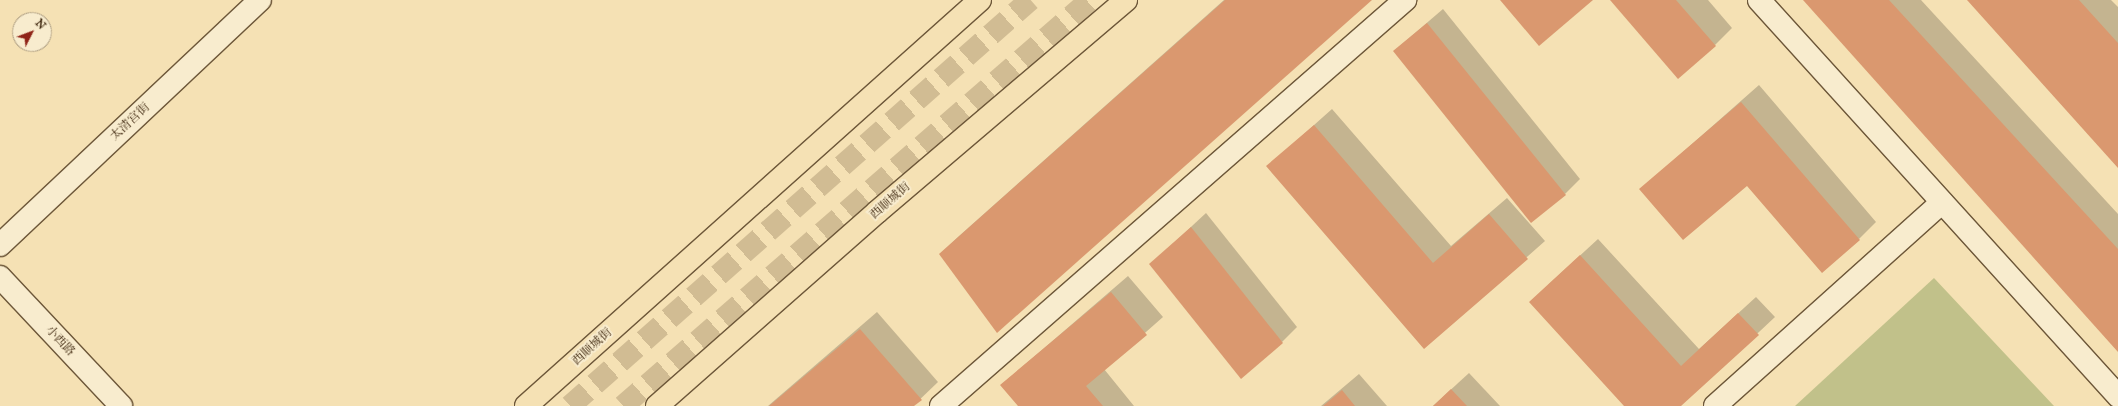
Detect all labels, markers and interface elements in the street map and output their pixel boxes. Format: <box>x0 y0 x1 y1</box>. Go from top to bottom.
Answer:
north arrow <box>12 12 52 52</box>
text: N <box>33 16 49 32</box>
street label: 太清宫街 <box>108 100 152 144</box>
street label: 西顺城街 <box>867 180 913 222</box>
street label: 小西路 <box>42 323 78 359</box>
street label: 西顺城街 <box>569 326 615 368</box>

